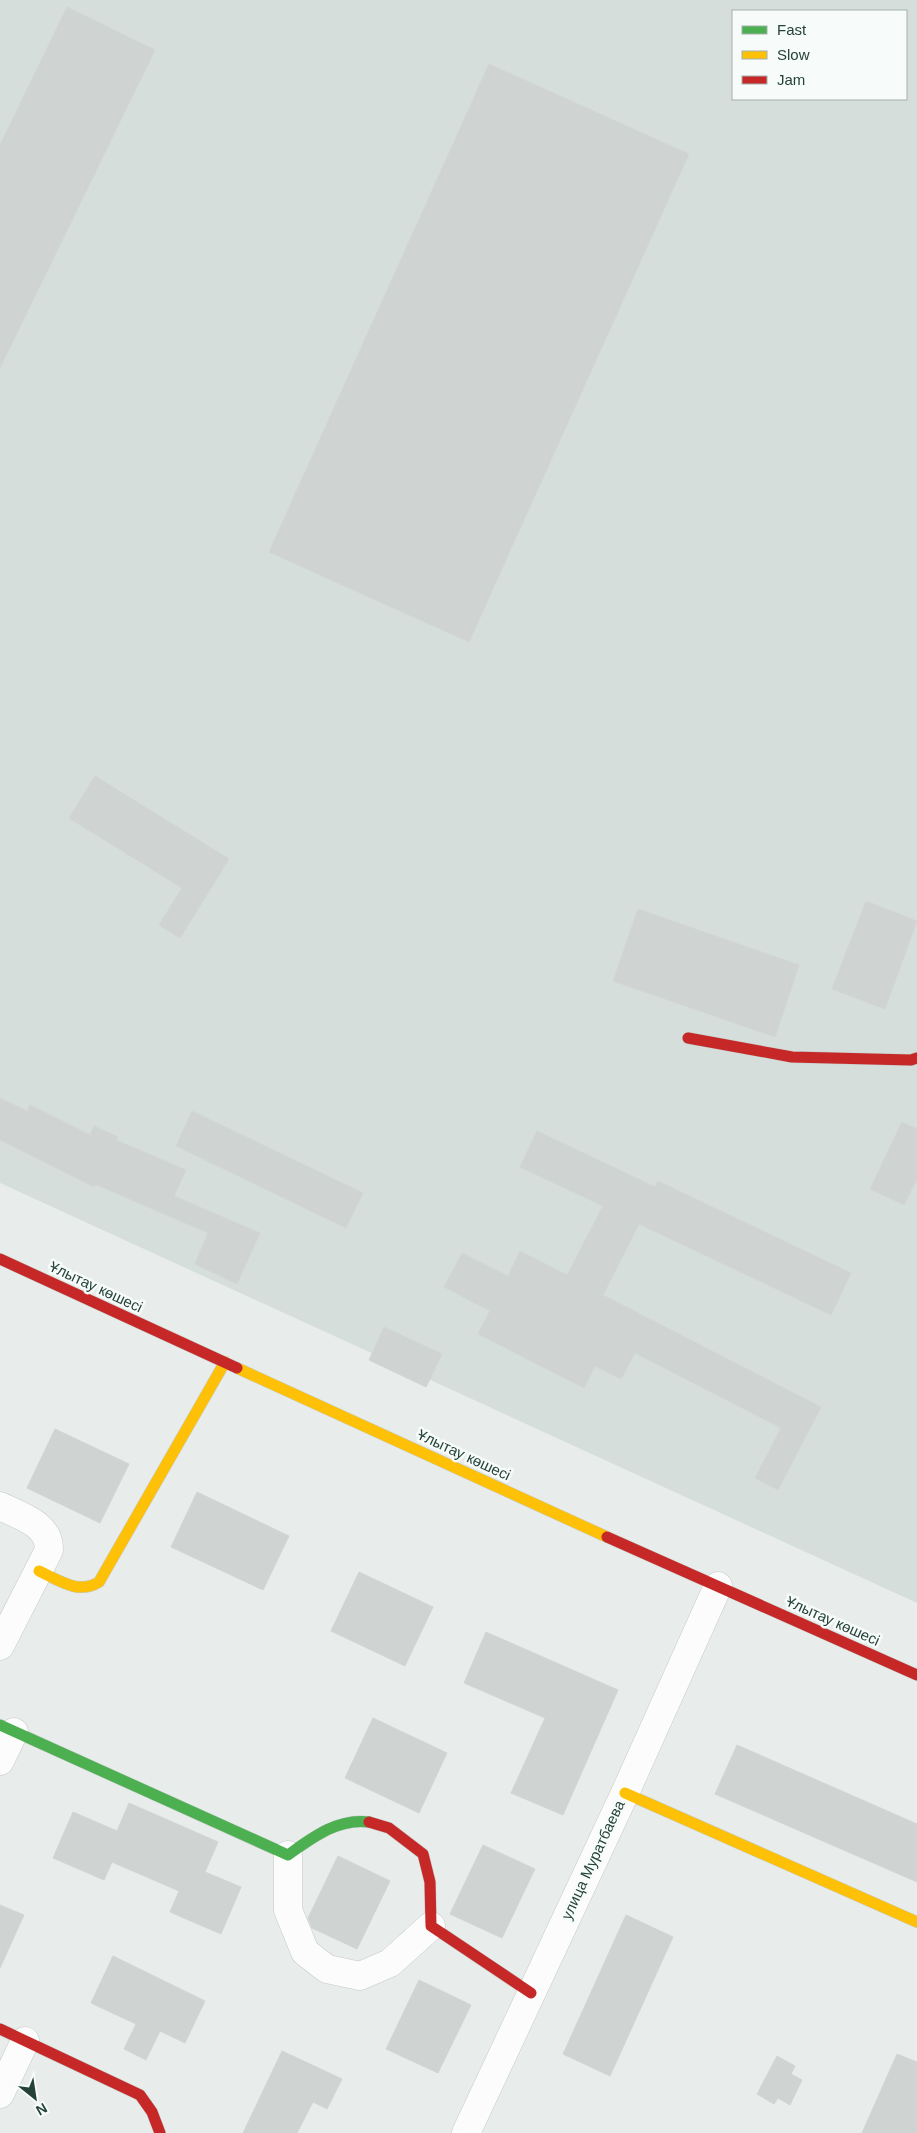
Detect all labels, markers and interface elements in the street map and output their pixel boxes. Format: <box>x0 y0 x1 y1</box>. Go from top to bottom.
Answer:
legend <box>732 10 907 100</box>
text: Fast <box>777 21 807 38</box>
text: Slow <box>777 46 810 63</box>
text: Jam <box>777 71 805 88</box>
street label: Ұлытау көшесі <box>47 1258 145 1315</box>
street label: Ұлытау көшесі <box>415 1426 513 1483</box>
street label: Ұлытау көшесі <box>784 1592 883 1649</box>
street label: улица Муратбаева <box>557 1797 628 1922</box>
north arrow <box>10 2073 60 2123</box>
text: N <box>33 2100 50 2119</box>

